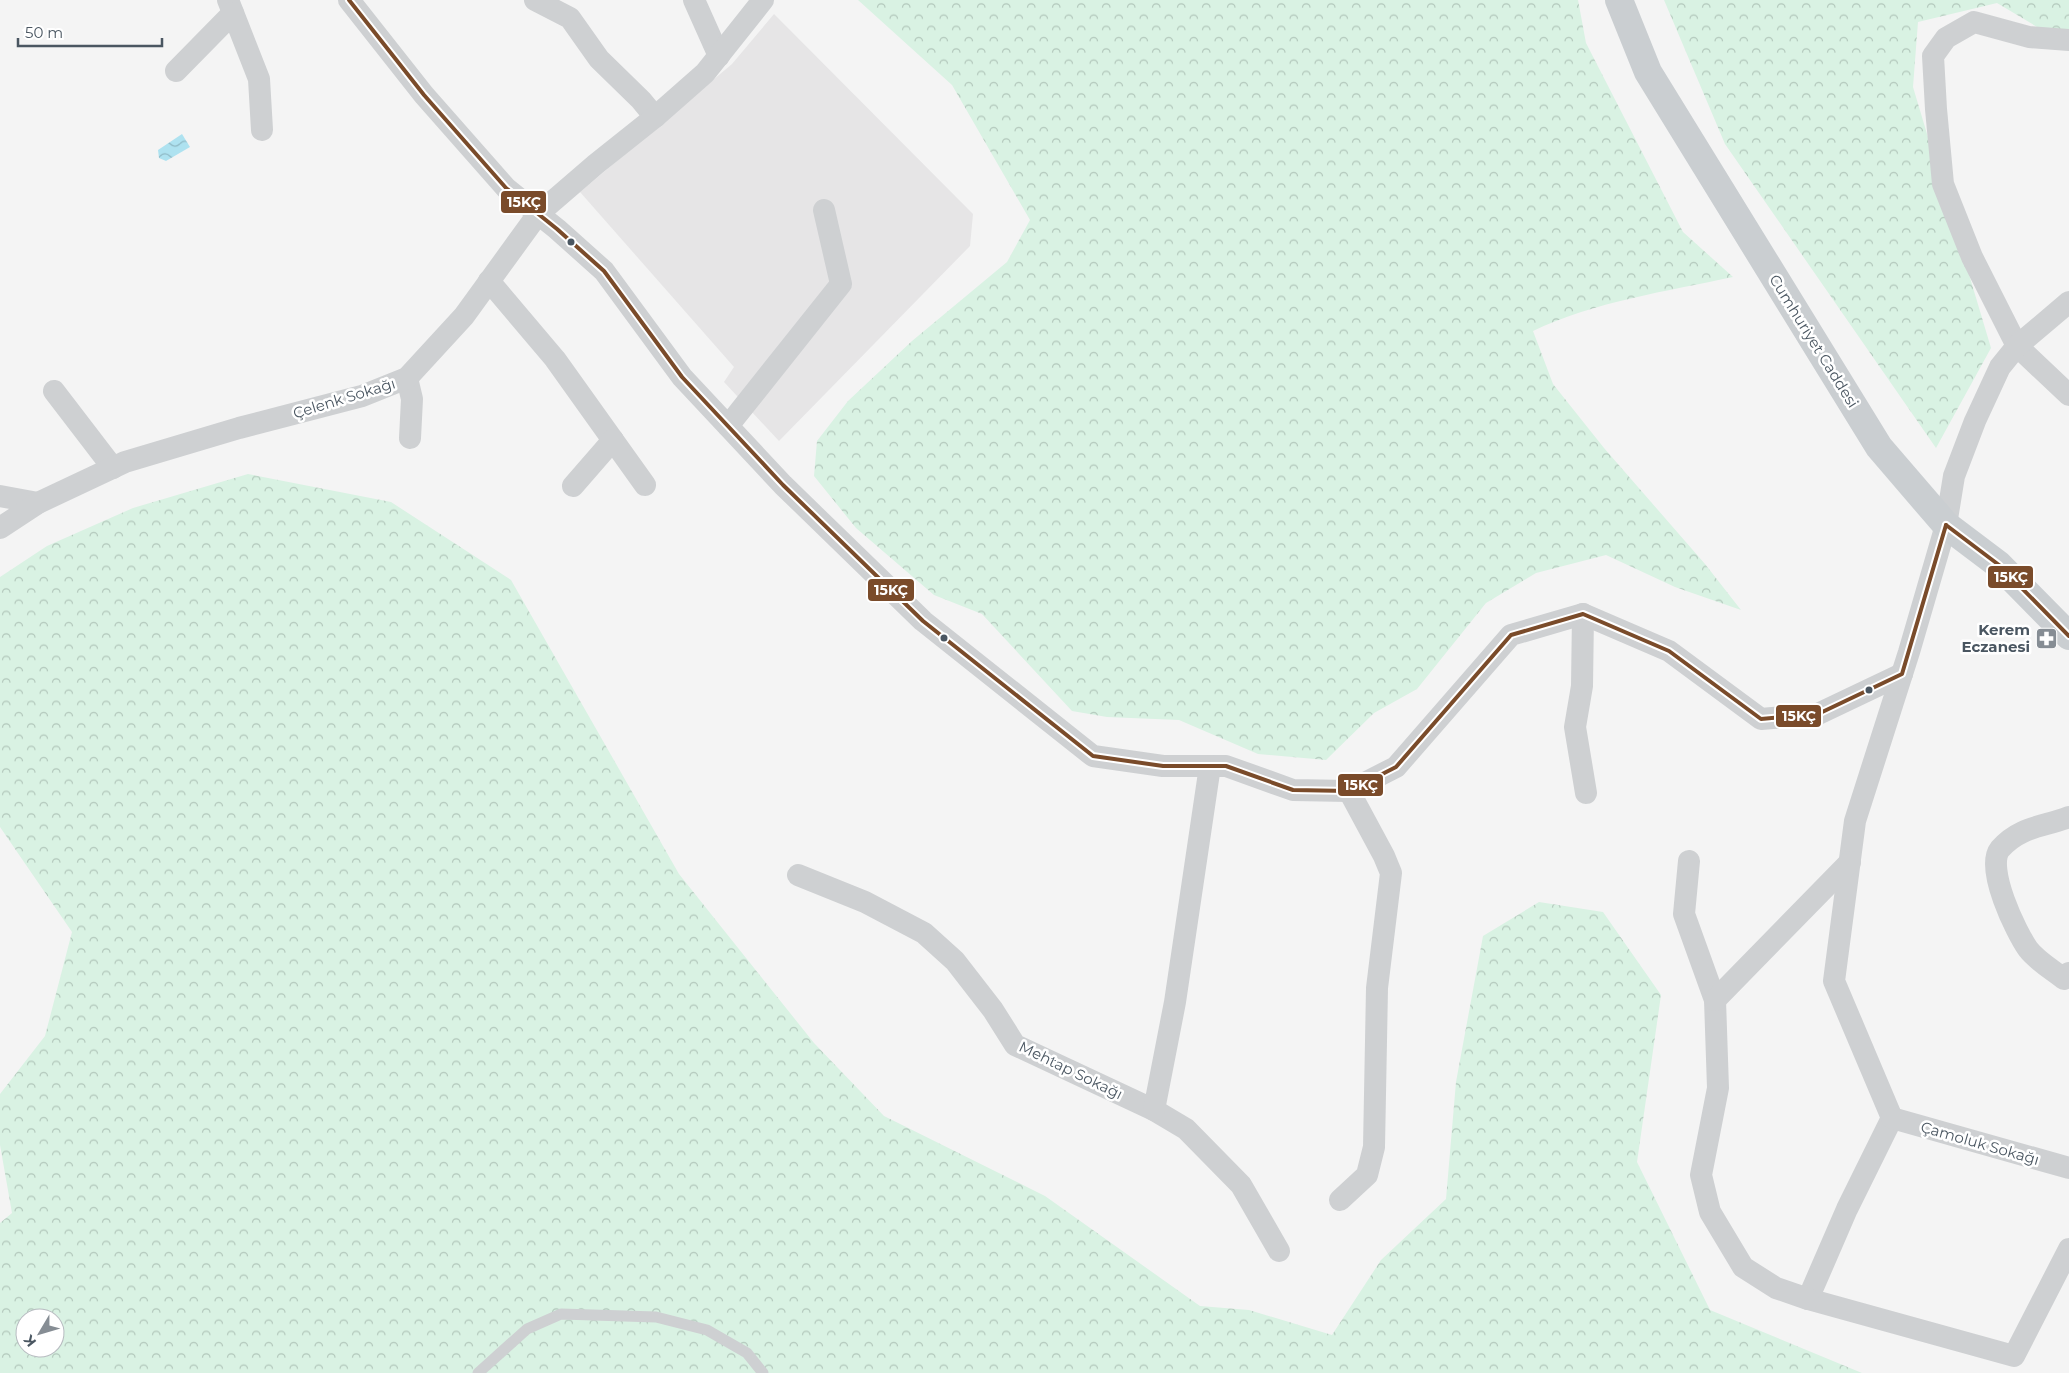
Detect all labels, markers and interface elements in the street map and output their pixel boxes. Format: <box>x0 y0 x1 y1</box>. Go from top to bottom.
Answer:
scale bar <box>18 15 161 47</box>
text: 50 m <box>25 23 63 42</box>
line badge: 15KÇ <box>500 190 547 214</box>
text: 15KÇ <box>507 193 541 211</box>
unlabelled marker <box>566 237 576 247</box>
street label: Cumhuriyet Caddesi <box>1765 271 1863 411</box>
street label: Çelenk Sokağı <box>290 373 398 423</box>
line badge: 15KÇ <box>1987 565 2034 589</box>
text: 15KÇ <box>1994 568 2028 586</box>
line badge: 15KÇ <box>867 578 915 602</box>
text: 15KÇ <box>874 581 908 599</box>
place label: Kerem Eczanesi <box>1961 620 2030 656</box>
pharmacy icon: Kerem Eczanesi <box>2034 626 2058 650</box>
unlabelled marker <box>939 633 949 643</box>
unlabelled marker <box>1864 685 1874 695</box>
line badge: 15KÇ <box>1775 704 1822 728</box>
text: 15KÇ <box>1782 707 1816 725</box>
line badge: 15KÇ <box>1337 773 1384 797</box>
text: 15KÇ <box>1344 776 1378 794</box>
street label: Mehtap Sokağı <box>1016 1037 1126 1103</box>
street label: Çamoluk Sokağı <box>1919 1117 2041 1169</box>
north arrow <box>15 1308 65 1358</box>
text: K <box>19 1331 40 1351</box>

